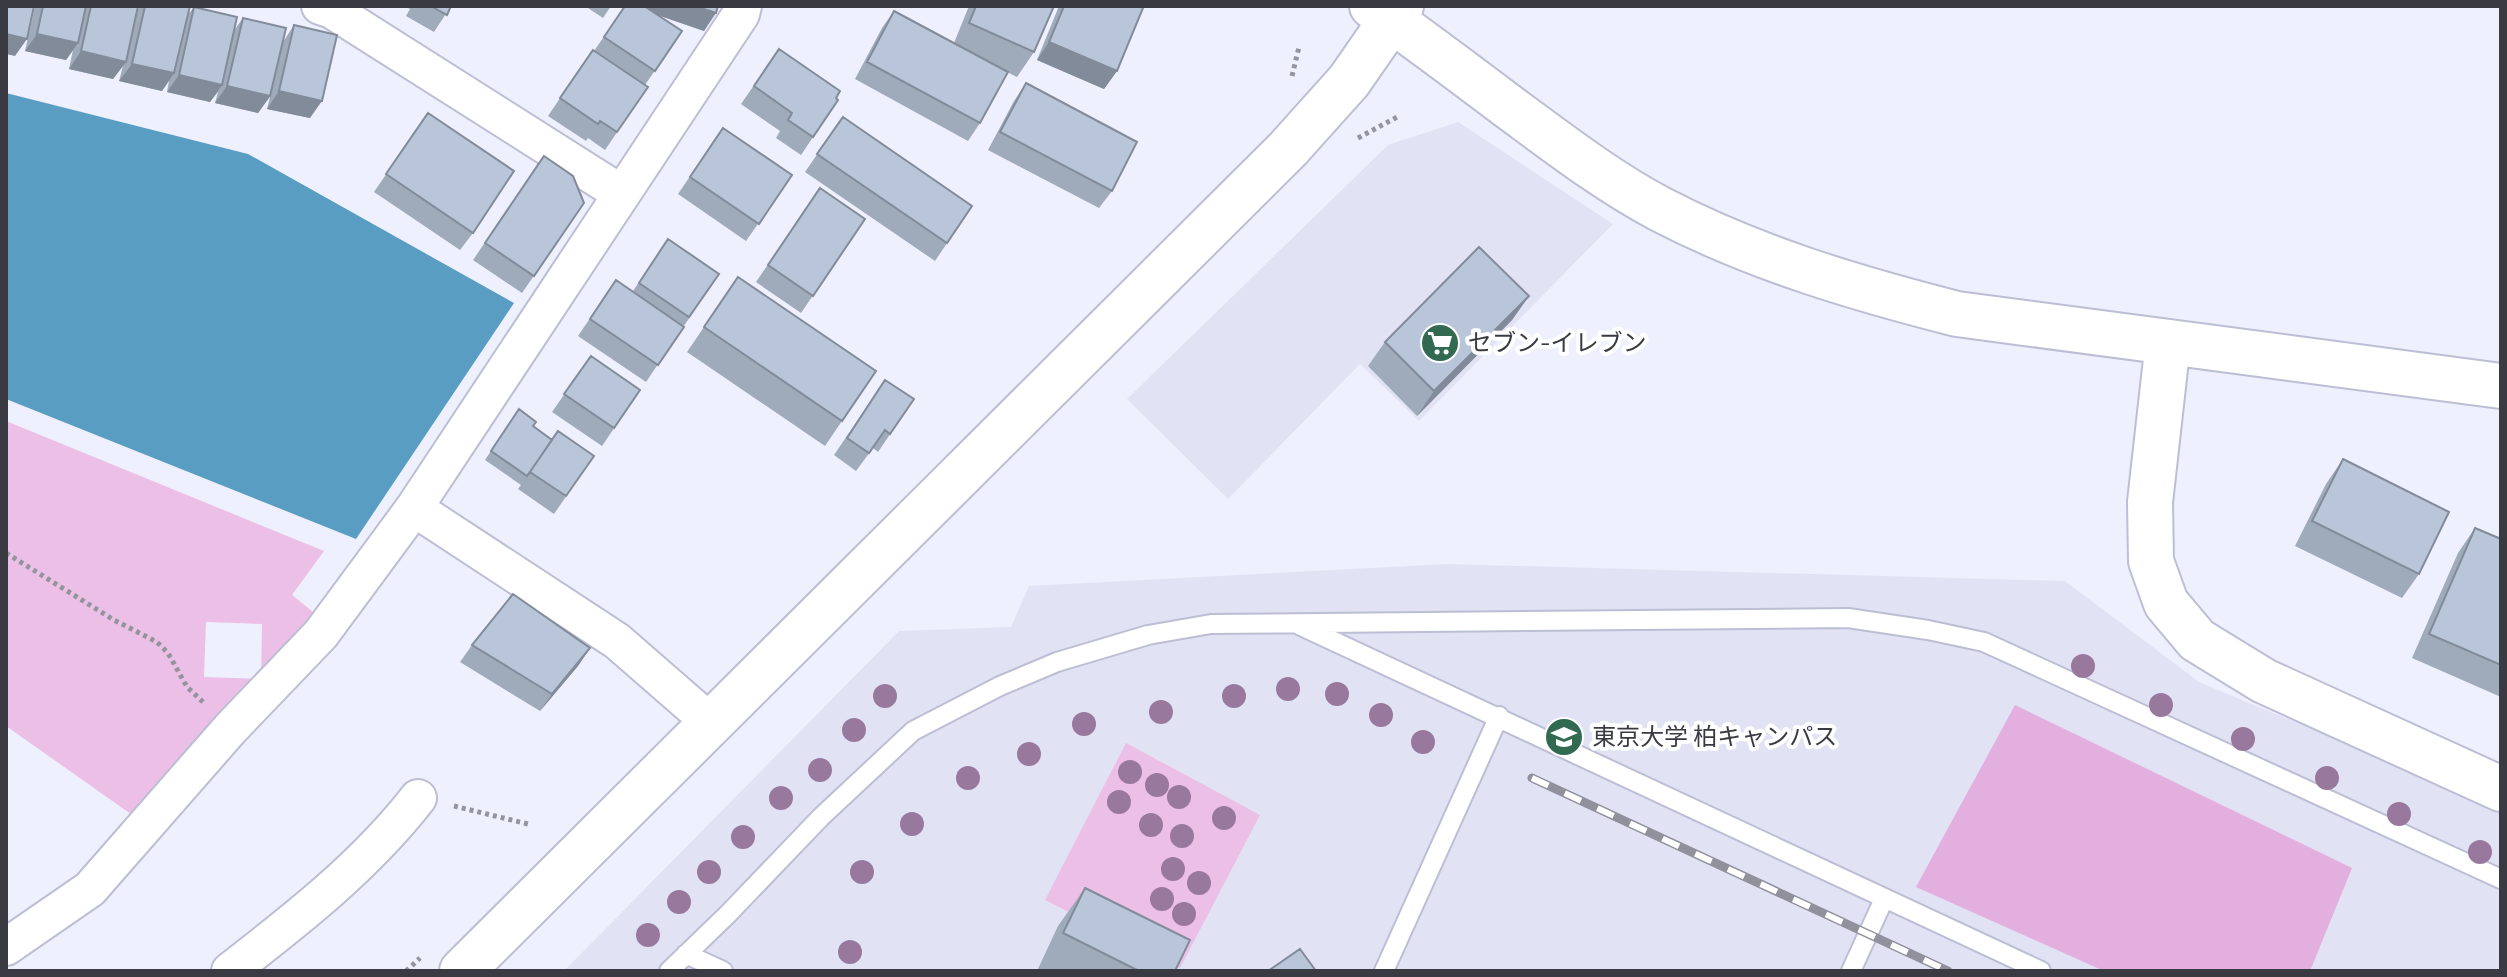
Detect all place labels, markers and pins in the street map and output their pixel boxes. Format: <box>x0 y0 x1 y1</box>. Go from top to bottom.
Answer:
supermarket icon: セブン-イレブン <box>1419 322 1461 364</box>
place label: セブン-イレブン <box>1468 324 1647 360</box>
school or university icon: 東京大学 柏キャンパス <box>1543 716 1585 758</box>
place label: 東京大学 柏キャンパス <box>1592 718 1837 754</box>

